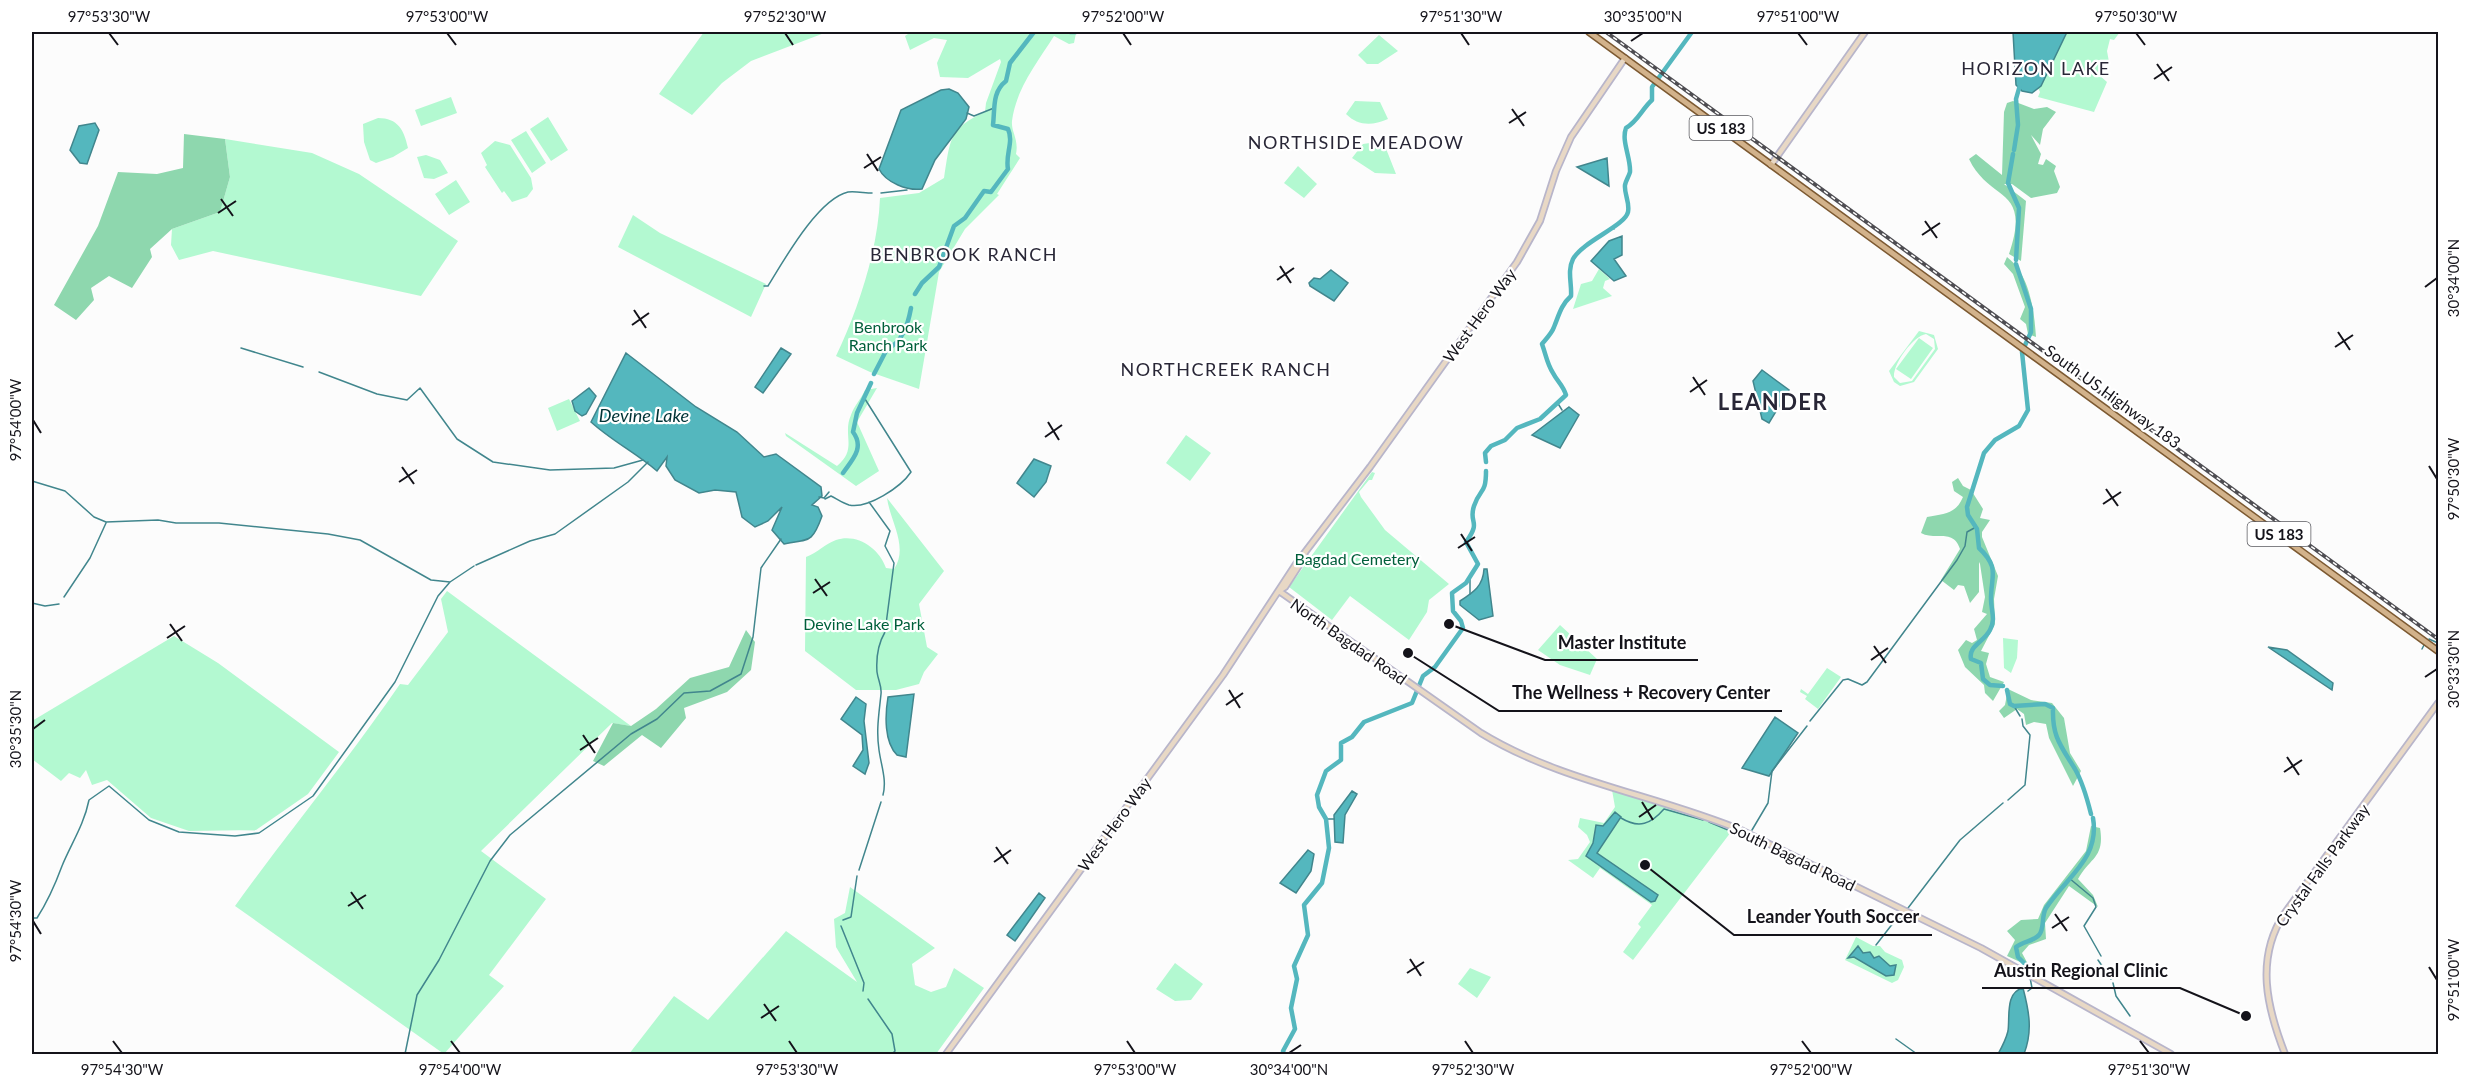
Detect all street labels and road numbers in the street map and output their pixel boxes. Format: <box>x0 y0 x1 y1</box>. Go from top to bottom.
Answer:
road number: US 183 <box>1690 116 1752 140</box>
street label: West Hero Way <box>1439 264 1520 366</box>
street label: South US Highway 183 <box>2041 340 2185 452</box>
road number: US 183 <box>2248 522 2310 546</box>
street label: North Bagdad Road <box>1287 594 1411 688</box>
street label: West Hero Way <box>1074 773 1155 875</box>
street label: Crystal Falls Parkway <box>2271 799 2373 930</box>
street label: South Bagdad Road <box>1727 817 1859 895</box>

